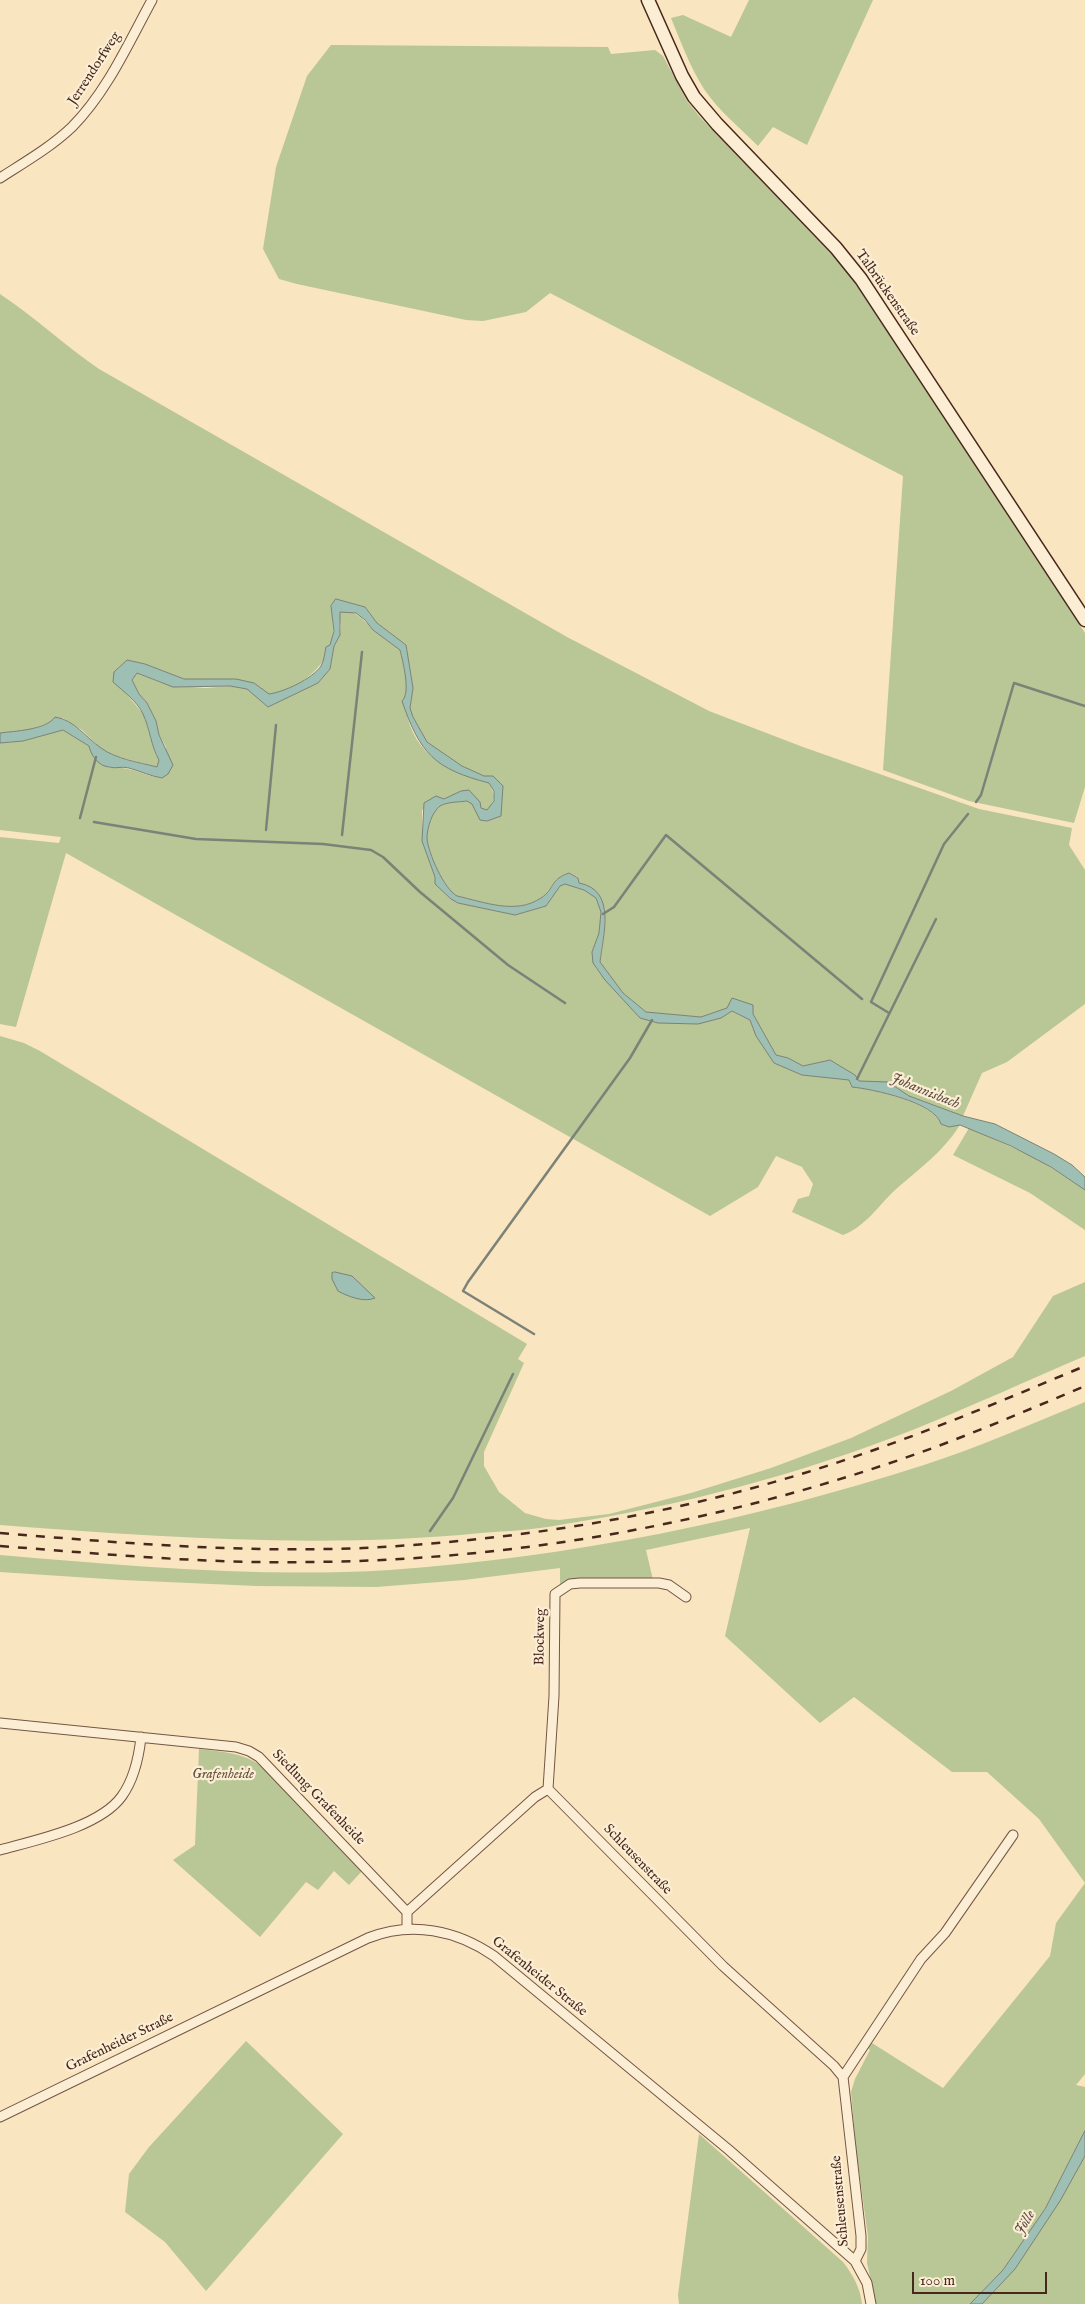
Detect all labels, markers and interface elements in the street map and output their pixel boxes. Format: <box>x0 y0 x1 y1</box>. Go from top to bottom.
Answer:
street label: Jerrendorfweg <box>65 29 125 109</box>
street label: Talbrückenstraße <box>851 247 923 339</box>
water label: Johannisbach <box>888 1070 962 1114</box>
street label: Blockweg <box>532 1608 550 1666</box>
street label: Siedlung Grafenheide <box>268 1747 368 1849</box>
park label: Grafenheide <box>192 1767 254 1783</box>
street label: Schleusenstraße <box>599 1821 675 1899</box>
street label: Grafenheider Straße <box>488 1933 590 2021</box>
street label: Grafenheider Straße <box>63 2010 177 2076</box>
street label: Schleusenstraße <box>829 2155 853 2247</box>
water label: Jölle <box>1012 2207 1040 2239</box>
scale bar <box>915 2262 1050 2294</box>
text: 100 m <box>920 2271 955 2290</box>

